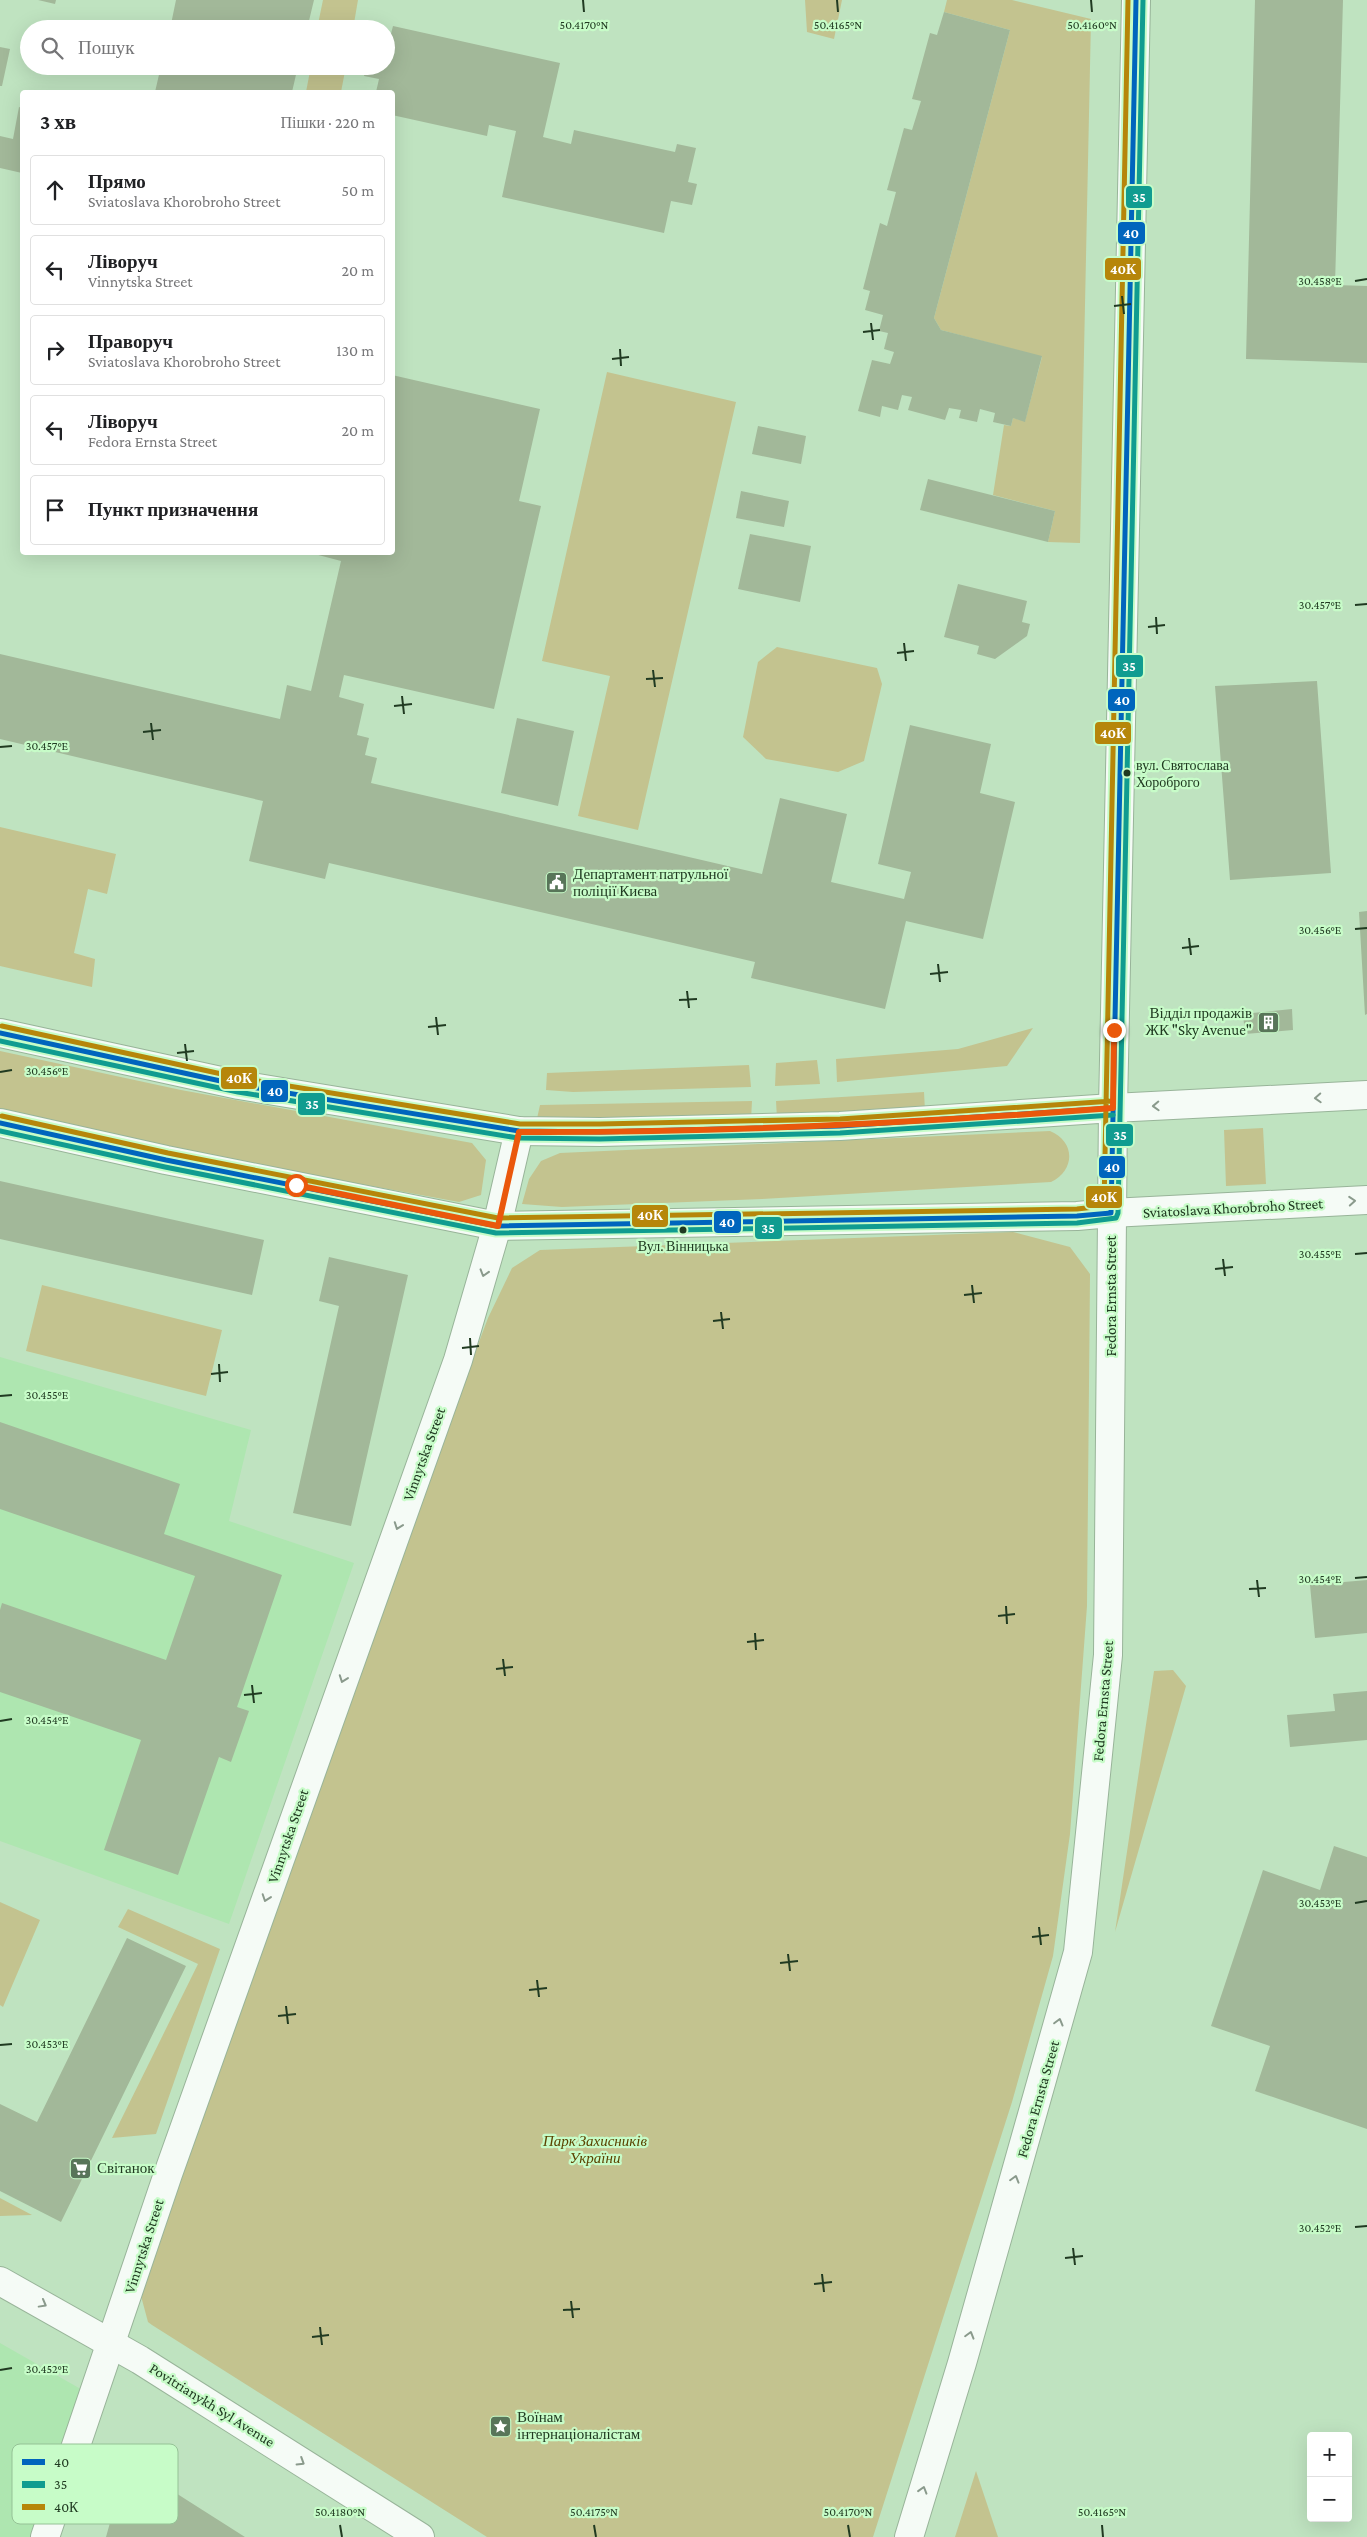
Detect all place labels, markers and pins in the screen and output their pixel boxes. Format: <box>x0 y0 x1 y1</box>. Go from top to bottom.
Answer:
place label: вул. Святослава Хороброго <box>1136 757 1230 790</box>
marker: вул. Святослава Хороброго <box>1122 768 1132 778</box>
place label: Департамент патрульної поліції Києва <box>573 866 729 899</box>
public building icon: Департамент патрульної поліції Києва <box>545 871 569 895</box>
place label: Відділ продажів ЖК "Sky Avenue" <box>1146 1005 1252 1039</box>
building icon: Відділ продажів ЖК "Sky Avenue" <box>1256 1010 1280 1034</box>
marker: Вул. Вінницька <box>678 1225 688 1235</box>
place label: Вул. Вінницька <box>638 1238 729 1254</box>
supermarket icon: Світанок <box>69 2156 93 2180</box>
place label: Світанок <box>97 2160 155 2176</box>
place label: Воїнам інтернаціоналістам <box>517 2409 641 2442</box>
place icon: Воїнам інтернаціоналістам <box>489 2414 513 2438</box>

